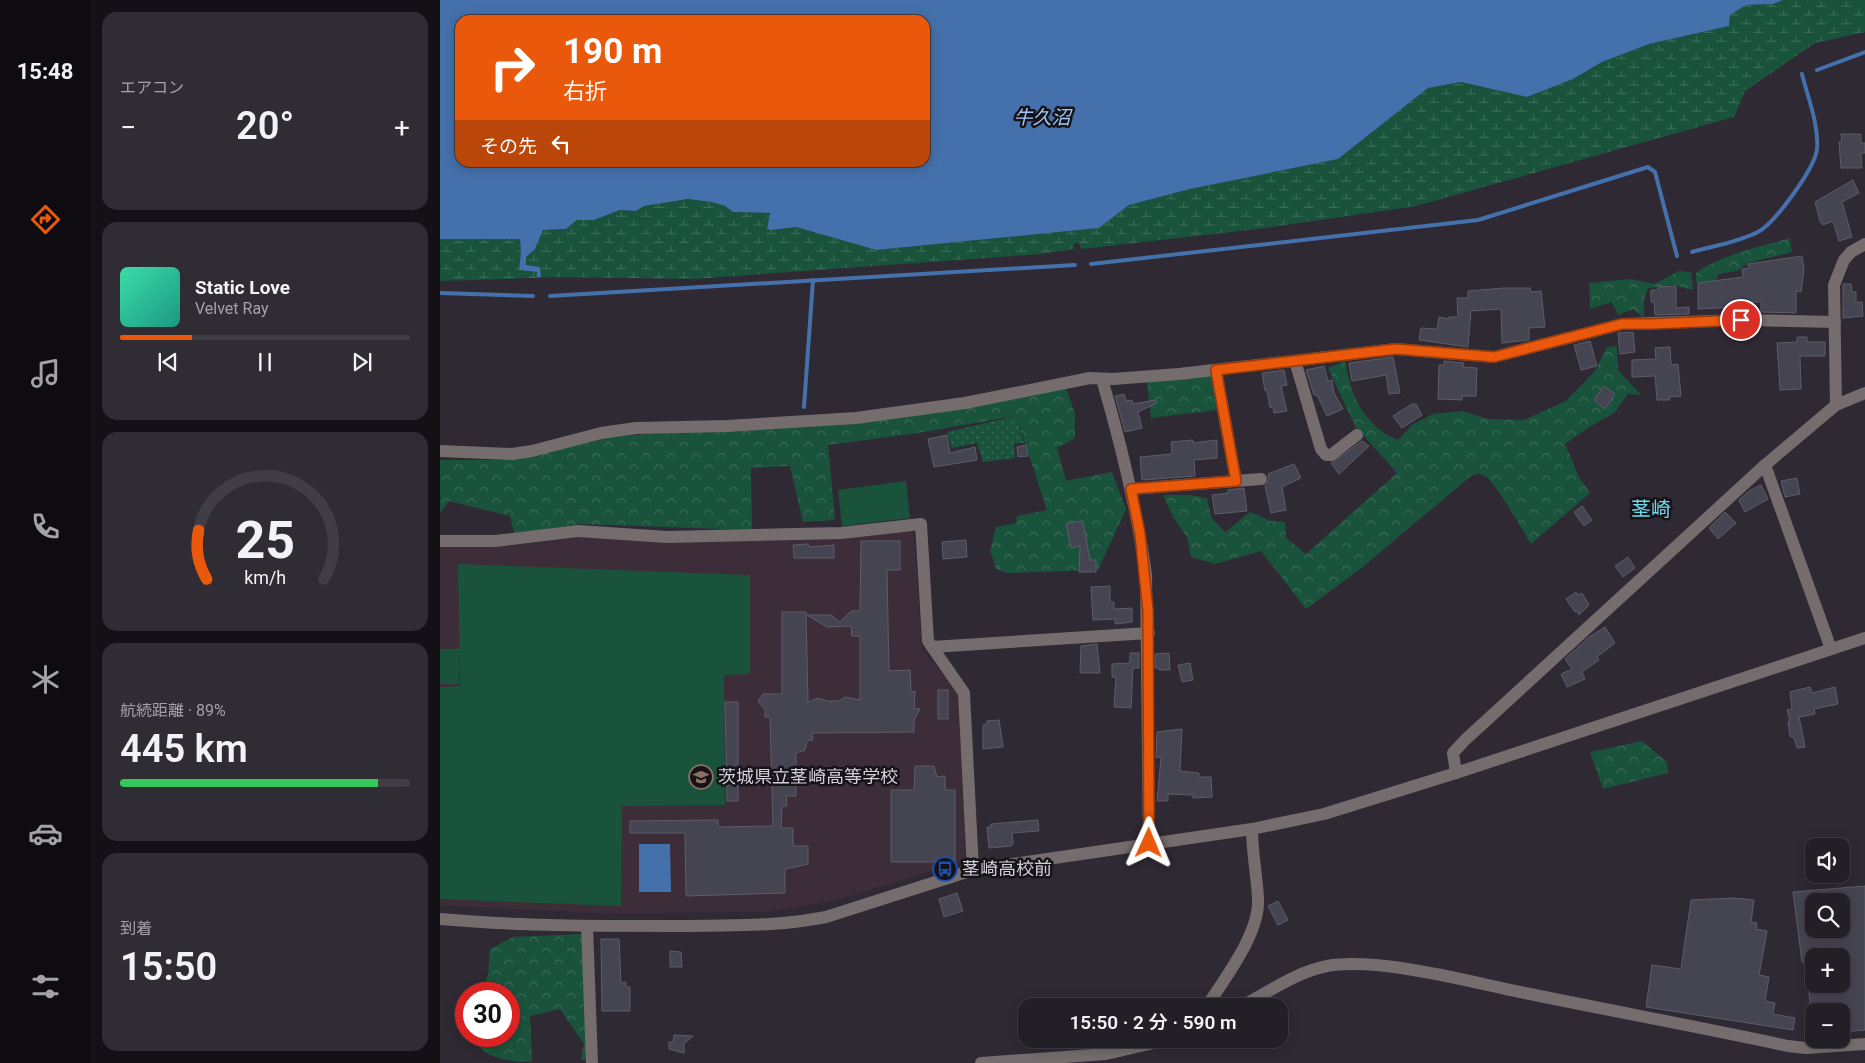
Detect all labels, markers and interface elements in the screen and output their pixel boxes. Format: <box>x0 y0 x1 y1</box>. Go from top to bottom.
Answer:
text: 190 m <box>563 31 662 72</box>
icon: right <box>480 35 545 100</box>
text: 15:48 <box>17 59 73 84</box>
text: エアコン <box>120 78 184 97</box>
text: 右折 <box>563 79 607 104</box>
text: 20° <box>236 104 294 148</box>
water label: 牛久沼 <box>1013 106 1073 129</box>
text: − <box>120 111 136 144</box>
text: + <box>394 111 410 144</box>
icon: left <box>547 130 575 158</box>
text: その先 <box>480 135 537 158</box>
icon: directions <box>28 202 63 237</box>
text: Static Love <box>195 276 290 299</box>
text: Velvet Ray <box>195 299 269 318</box>
pin <box>1720 299 1762 341</box>
icon: arrive <box>1727 306 1755 334</box>
icon: previous <box>154 348 182 376</box>
icon: pause <box>251 348 279 376</box>
icon: next <box>348 348 376 376</box>
icon: music <box>28 356 63 391</box>
district label: 茎崎 <box>1631 497 1671 521</box>
icon: phone <box>28 509 63 544</box>
text: 25 <box>235 510 295 571</box>
text: km/h <box>244 567 286 588</box>
icon: climate <box>28 662 63 697</box>
text: 航続距離 · 89% <box>120 701 226 720</box>
text: 445 km <box>120 727 248 771</box>
school or university icon: 茨城県立茎崎高等学校 <box>688 764 714 790</box>
place label: 茨城県立茎崎高等学校 <box>718 766 898 787</box>
icon: car <box>28 816 63 851</box>
position arrow <box>1122 816 1174 868</box>
map controls <box>1805 838 1850 1048</box>
button: sound <box>1805 838 1850 883</box>
bus stop icon: 茎崎高校前 <box>932 856 958 882</box>
place label: 茎崎高校前 <box>962 858 1052 879</box>
button: search <box>1805 893 1850 938</box>
text: 到着 <box>120 919 152 938</box>
text: 15:50 <box>120 945 217 989</box>
button: + <box>1805 948 1850 993</box>
icon: filters <box>28 969 63 1004</box>
speed limit sign: 30 <box>455 982 520 1047</box>
button: − <box>1805 1003 1850 1048</box>
text: 15:50 · 2 分 · 590 m <box>1070 1011 1236 1034</box>

